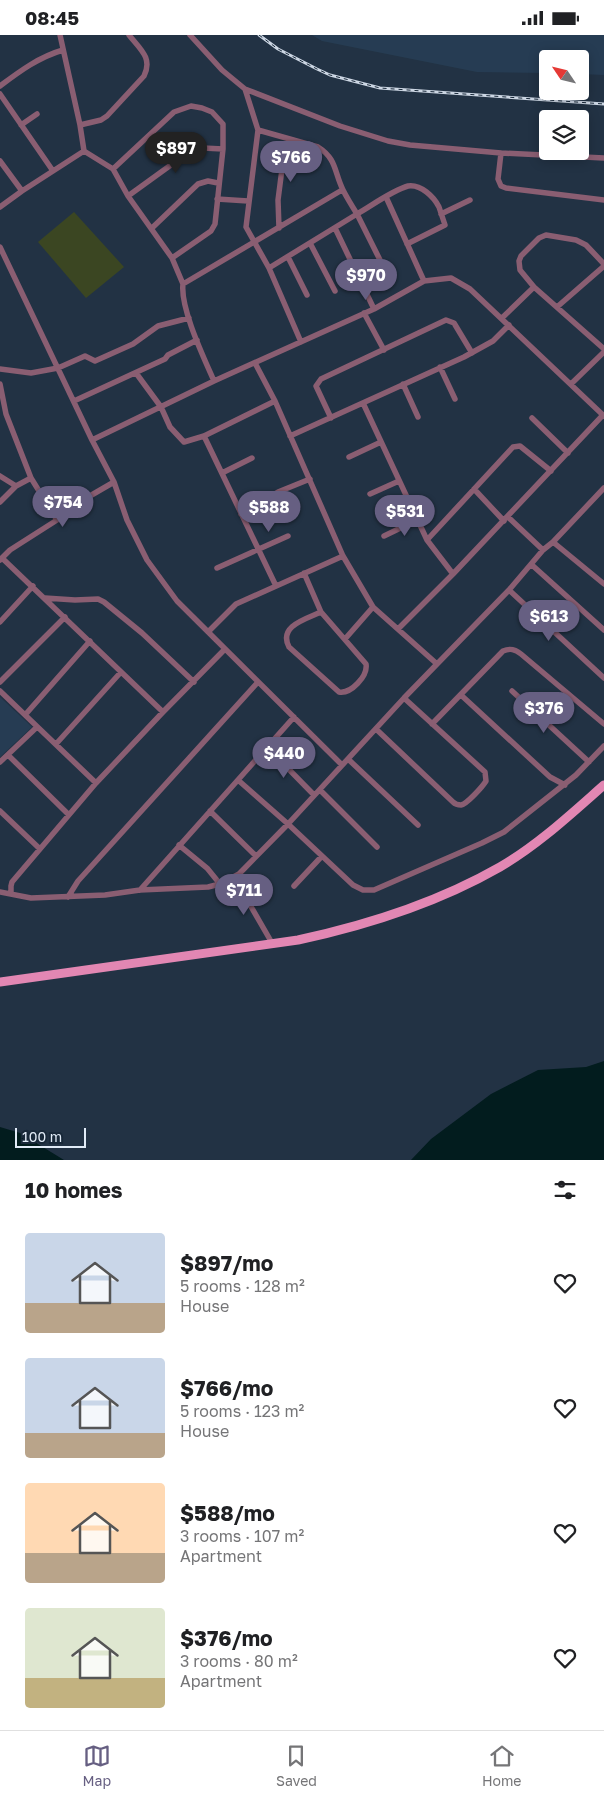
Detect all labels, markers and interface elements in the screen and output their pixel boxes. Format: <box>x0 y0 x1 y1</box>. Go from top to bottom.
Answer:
text: 08:45 <box>25 6 79 29</box>
north arrow <box>539 50 589 100</box>
map controls <box>539 50 589 160</box>
button: layers <box>539 110 589 160</box>
pin: $897 <box>146 131 206 174</box>
text: $897 <box>156 138 196 158</box>
pin: $766 <box>261 141 321 183</box>
text: $766 <box>271 147 311 167</box>
pin: $970 <box>336 259 396 301</box>
text: $970 <box>346 265 386 285</box>
pin: $754 <box>33 485 93 528</box>
pin: $588 <box>239 491 299 533</box>
text: $754 <box>43 492 83 512</box>
pin: $531 <box>375 495 435 537</box>
text: $588 <box>249 497 289 517</box>
text: $531 <box>386 501 424 521</box>
pin: $613 <box>519 599 579 642</box>
text: $613 <box>530 606 568 626</box>
pin: $376 <box>514 691 574 734</box>
text: $376 <box>524 698 564 718</box>
pin: $440 <box>254 737 314 779</box>
text: $440 <box>263 743 305 763</box>
pin: $711 <box>214 873 274 916</box>
text: $711 <box>226 880 262 900</box>
scale bar <box>15 1125 86 1148</box>
text: 100 m <box>22 1128 62 1145</box>
icon: filters <box>551 1176 579 1204</box>
text: 10 homes <box>25 1177 123 1203</box>
text: $897/mo <box>180 1250 273 1276</box>
icon: home <box>65 1253 125 1313</box>
icon: heart <box>551 1269 579 1297</box>
text: 5 rooms · 128 m² <box>180 1276 305 1296</box>
text: House <box>180 1296 229 1316</box>
text: $766/mo <box>180 1375 273 1401</box>
icon: home <box>65 1378 125 1438</box>
icon: heart <box>551 1394 579 1422</box>
text: 5 rooms · 123 m² <box>180 1401 304 1421</box>
text: House <box>180 1421 229 1441</box>
text: $588/mo <box>180 1500 275 1526</box>
icon: home <box>65 1503 125 1563</box>
icon: heart <box>551 1519 579 1547</box>
text: 3 rooms · 107 m² <box>180 1526 304 1546</box>
text: Apartment <box>180 1546 262 1566</box>
text: $376/mo <box>180 1625 273 1651</box>
icon: home <box>65 1628 125 1688</box>
icon: heart <box>551 1644 579 1672</box>
text: 3 rooms · 80 m² <box>180 1651 298 1671</box>
text: Apartment <box>180 1671 262 1691</box>
tab: Map <box>82 1742 111 1789</box>
tab: Saved <box>276 1742 317 1789</box>
tab: Home <box>482 1742 521 1789</box>

